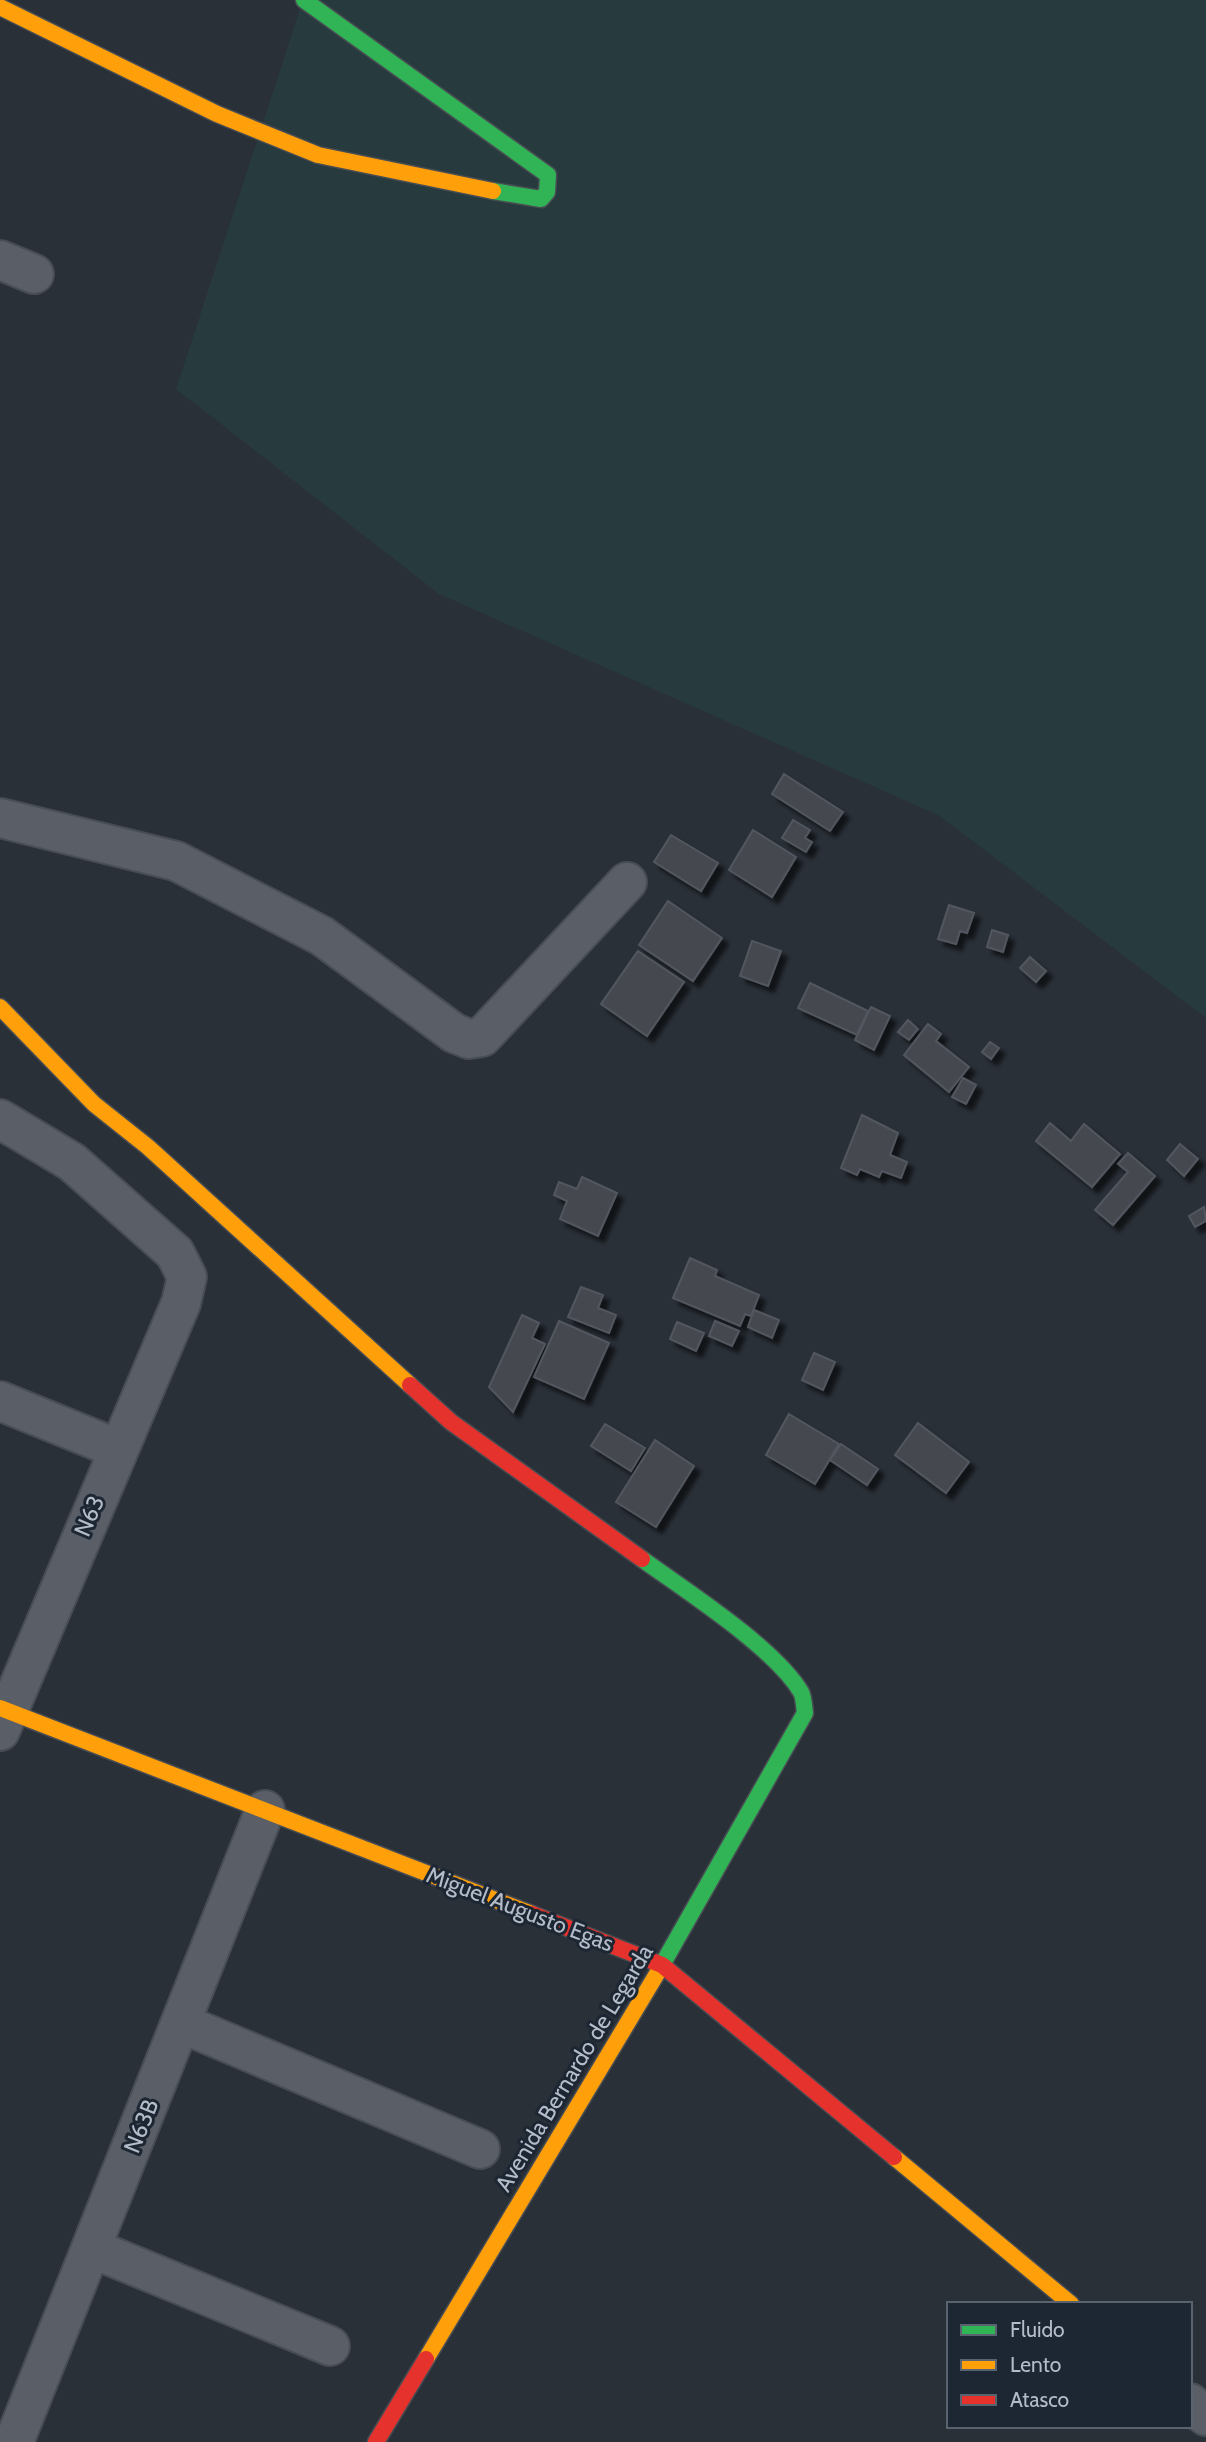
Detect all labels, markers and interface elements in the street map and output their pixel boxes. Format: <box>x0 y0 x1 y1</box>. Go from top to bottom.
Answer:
street label: N63 <box>68 1491 110 1541</box>
street label: Miguel Augusto Egas <box>423 1860 617 1958</box>
street label: Avenida Bernardo de Legarda <box>489 1939 659 2197</box>
street label: N63B <box>118 2095 164 2157</box>
legend <box>947 2302 1192 2428</box>
text: Fluido <box>1010 2317 1065 2342</box>
text: Lento <box>1010 2352 1061 2377</box>
text: Atasco <box>1010 2387 1069 2412</box>

